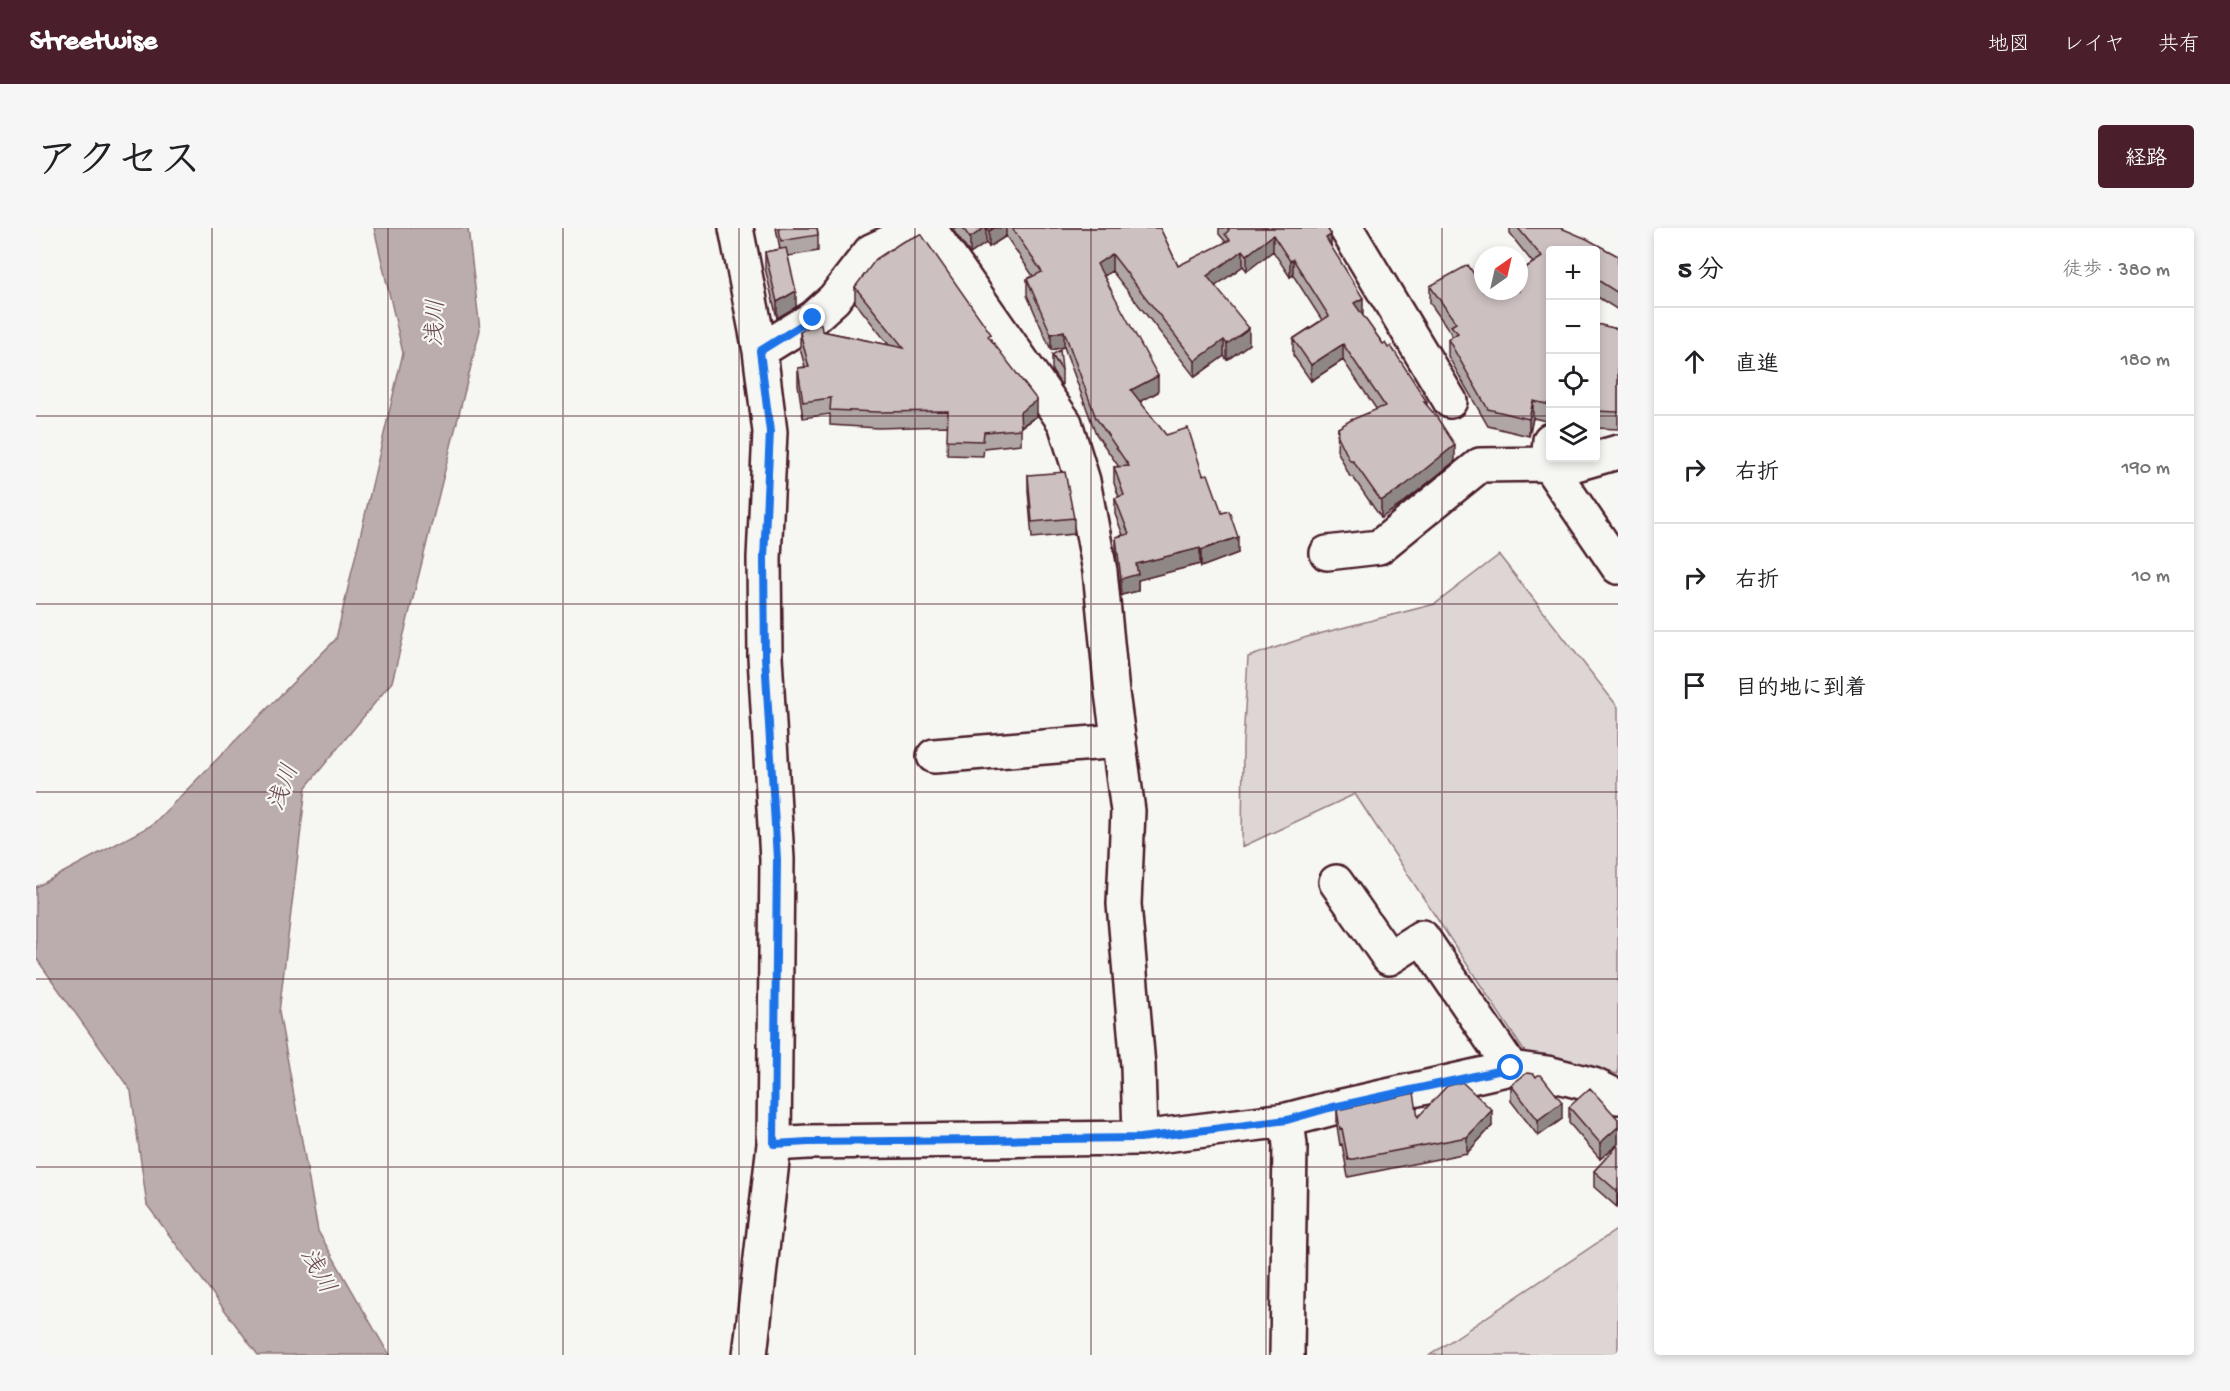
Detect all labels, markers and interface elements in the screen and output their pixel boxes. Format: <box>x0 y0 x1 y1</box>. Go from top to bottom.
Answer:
text: Streetwise <box>30 26 157 59</box>
text: 地図 <box>1988 34 2030 59</box>
text: レイヤ <box>2063 34 2125 59</box>
text: 共有 <box>2158 34 2200 59</box>
button: 経路 <box>2098 125 2194 188</box>
text: アクセス <box>36 140 201 189</box>
north arrow <box>1474 246 1528 300</box>
map controls <box>1546 246 1600 462</box>
button: + <box>1546 246 1600 300</box>
text: 5 分 <box>1678 257 1724 288</box>
text: 徒歩 · 380 m <box>2063 260 2170 283</box>
water label: 浅川 <box>421 299 453 348</box>
button: − <box>1546 300 1600 354</box>
route end <box>799 304 825 330</box>
icon: ahead <box>1678 345 1711 378</box>
text: 180 m <box>2121 350 2170 373</box>
text: 直進 <box>1735 353 1779 379</box>
button: locate <box>1546 354 1600 408</box>
button: layers <box>1546 408 1600 462</box>
icon: right <box>1678 453 1711 486</box>
text: 190 m <box>2122 458 2170 481</box>
text: 右折 <box>1735 461 1779 487</box>
icon: right <box>1678 561 1711 594</box>
text: 10 m <box>2132 566 2170 589</box>
text: 右折 <box>1735 569 1779 595</box>
icon: arrive <box>1678 669 1711 702</box>
text: 目的地に到着 <box>1735 677 1867 703</box>
water label: 浅川 <box>263 760 307 816</box>
route start <box>1497 1054 1523 1080</box>
water label: 浅川 <box>292 1243 341 1300</box>

